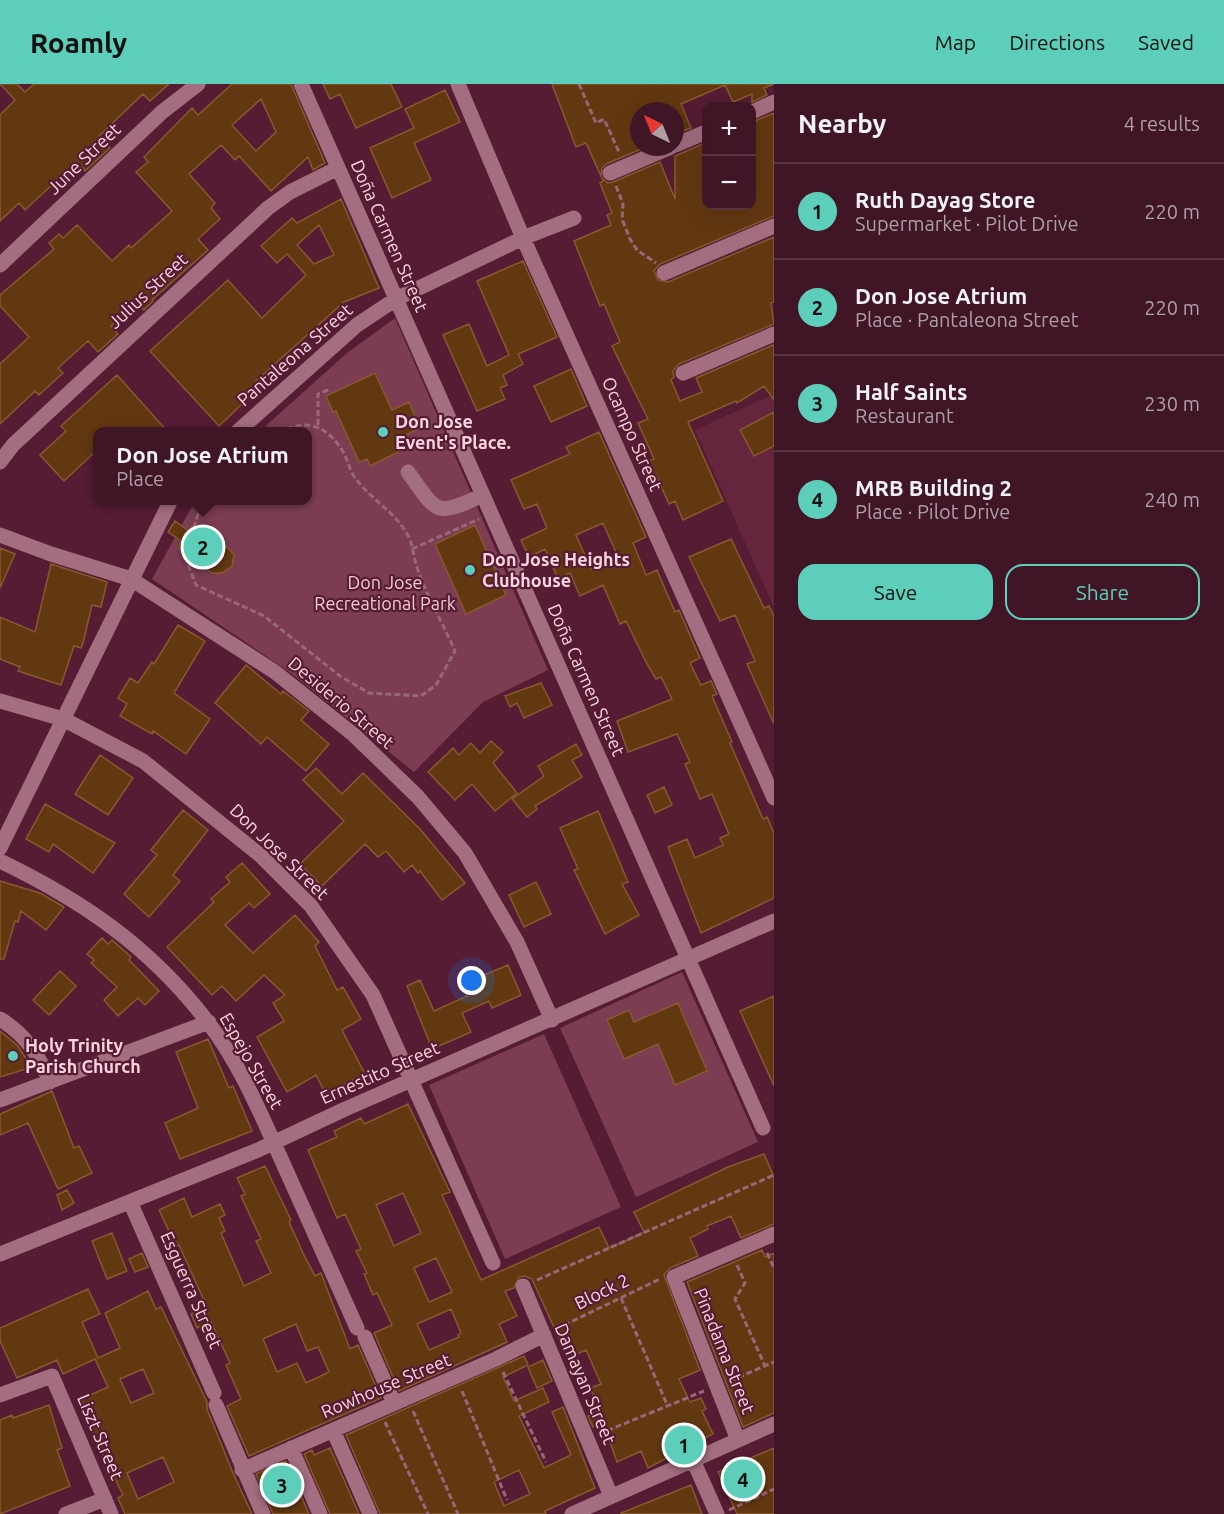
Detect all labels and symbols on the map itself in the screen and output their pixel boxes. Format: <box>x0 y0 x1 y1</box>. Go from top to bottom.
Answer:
north arrow <box>630 102 684 156</box>
street label: June Street <box>43 119 124 198</box>
street label: Doña Carmen Street <box>347 157 432 315</box>
street label: Julius Street <box>104 249 191 332</box>
street label: Pantaleona Street <box>233 299 356 410</box>
street label: Ocampo Street <box>599 374 667 494</box>
place label: Don Jose Event's Place. <box>395 411 511 452</box>
marker: Don Jose Event's Place. <box>376 425 390 439</box>
pin: 2 <box>184 524 222 570</box>
place label: Don Jose Heights Clubhouse <box>482 549 630 590</box>
marker: Don Jose Heights Clubhouse <box>463 563 477 577</box>
park label: Don Jose Recreational Park <box>314 572 456 613</box>
street label: Doña Carmen Street <box>544 601 629 759</box>
street label: Desiderio Street <box>285 652 398 752</box>
street label: Don Jose Street <box>226 799 333 903</box>
your location <box>457 966 486 995</box>
street label: Espejo Street <box>216 1009 287 1112</box>
place label: Holy Trinity Parish Church <box>25 1035 141 1076</box>
street label: Ernestito Street <box>317 1037 442 1107</box>
marker: Holy Trinity Parish Church <box>6 1049 20 1063</box>
street label: Esguerra Street <box>157 1228 227 1351</box>
street label: Block 2 <box>571 1269 632 1313</box>
street label: Pinadama Street <box>691 1285 759 1416</box>
street label: Damayan Street <box>551 1320 620 1447</box>
street label: Rowhouse Street <box>318 1349 453 1421</box>
street label: Liszt Street <box>74 1391 128 1482</box>
pin: 1 <box>664 1422 704 1468</box>
pin: 4 <box>724 1456 762 1502</box>
pin: 3 <box>262 1462 302 1508</box>

